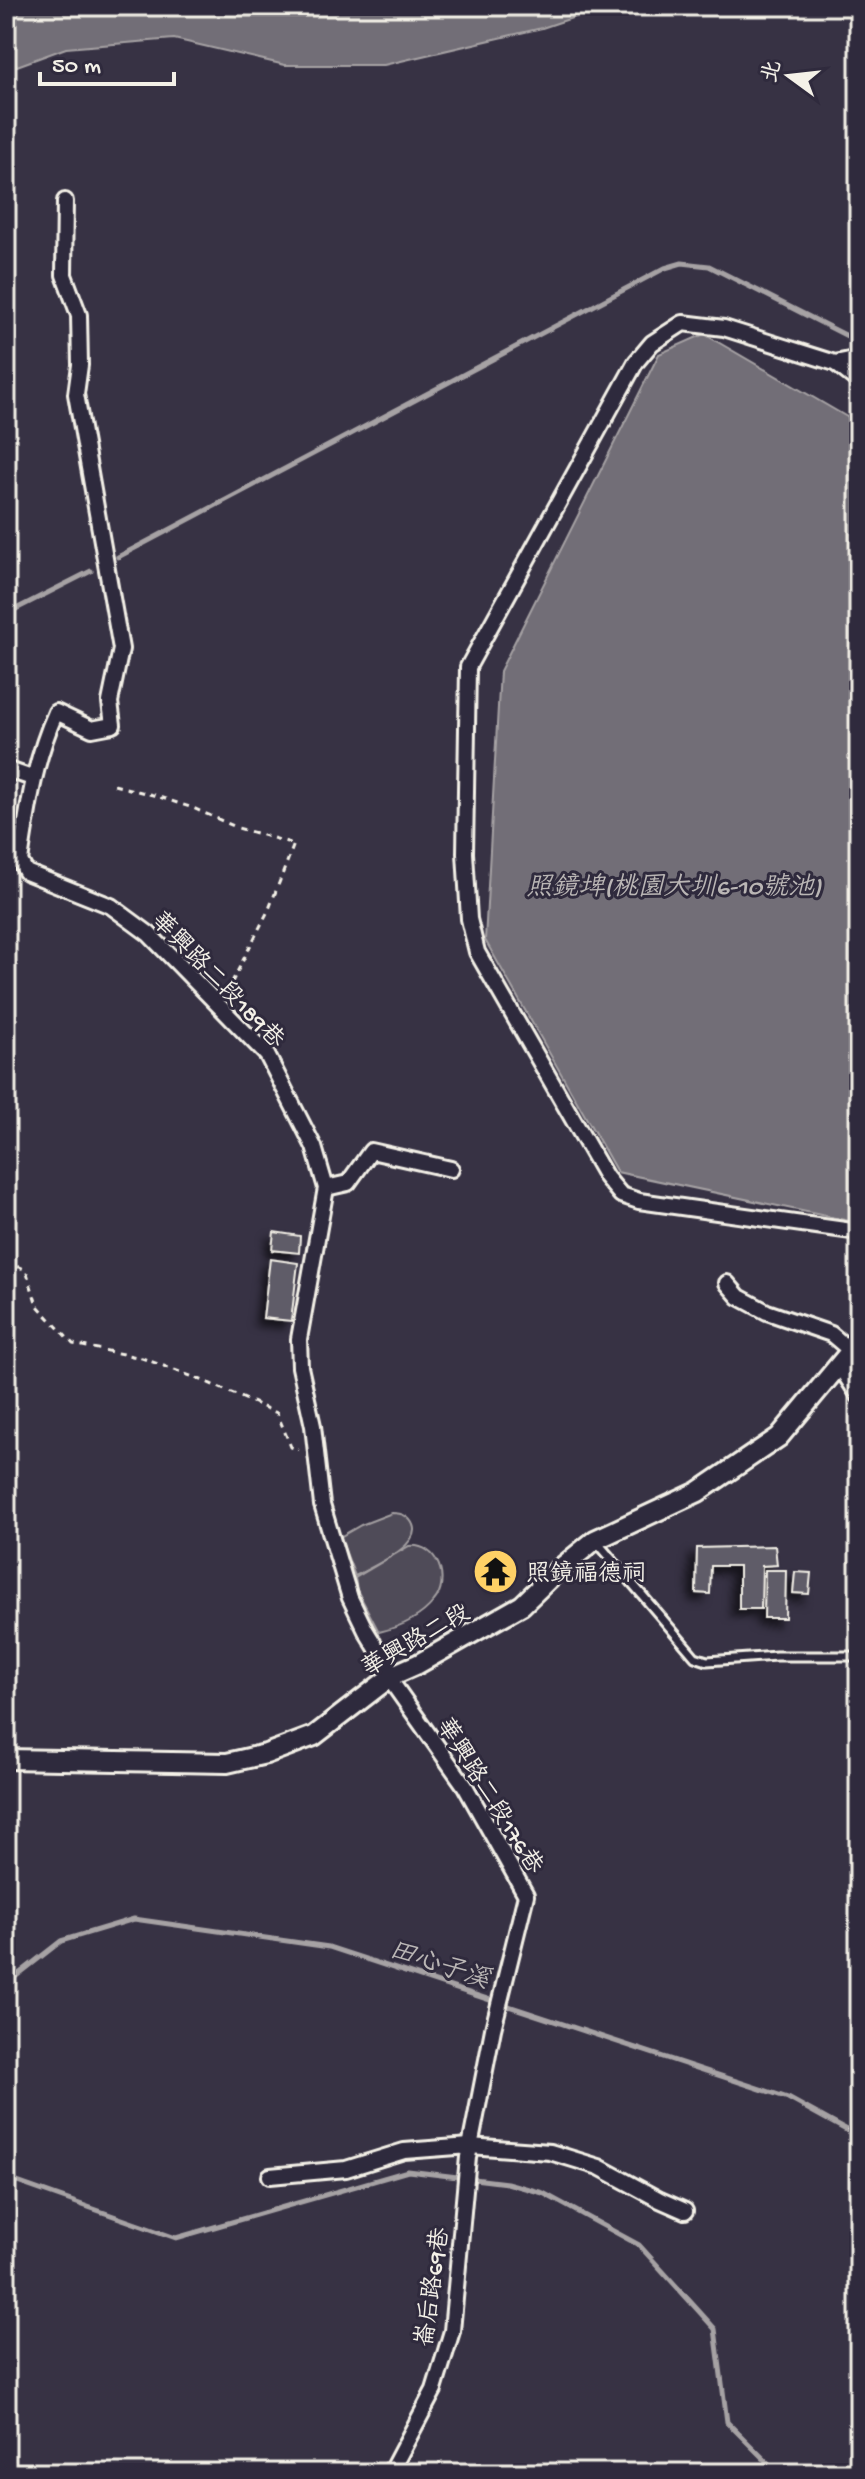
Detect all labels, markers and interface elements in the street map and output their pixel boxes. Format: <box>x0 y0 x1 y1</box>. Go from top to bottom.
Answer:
scale bar <box>40 36 174 86</box>
north arrow <box>749 36 829 116</box>
text: 50 m <box>52 53 101 82</box>
text: 北 <box>758 58 789 86</box>
water label: 照鏡埤(桃園大圳6-10號池) <box>526 872 822 905</box>
street label: 華興路二段189巷 <box>144 906 290 1056</box>
temple icon: 照鏡福德祠 <box>471 1548 519 1596</box>
place label: 照鏡福德祠 <box>526 1560 646 1590</box>
street label: 華興路二段 <box>357 1598 476 1685</box>
street label: 華興路二段176巷 <box>428 1712 549 1880</box>
water label: 田心子溪 <box>384 1935 495 1999</box>
street label: 崙后路69巷 <box>410 2226 457 2349</box>

